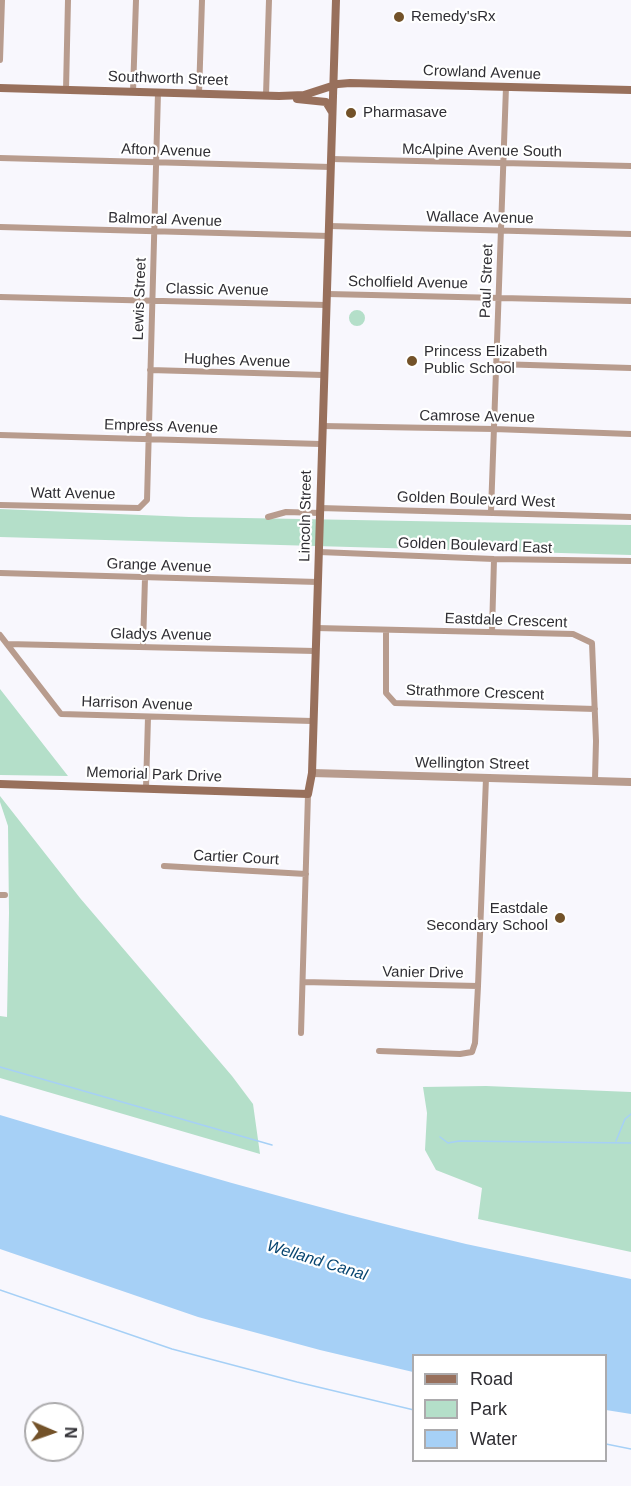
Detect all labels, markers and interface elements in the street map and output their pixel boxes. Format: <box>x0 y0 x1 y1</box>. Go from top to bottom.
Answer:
place label: Remedy'sRx <box>411 8 496 26</box>
marker: Remedy'sRx <box>392 10 406 24</box>
street label: Crowland Avenue <box>423 62 541 84</box>
street label: Southworth Street <box>108 68 228 90</box>
place label: Pharmasave <box>363 104 447 122</box>
marker: Pharmasave <box>344 106 358 120</box>
street label: Afton Avenue <box>121 140 211 162</box>
street label: McAlpine Avenue South <box>402 141 562 161</box>
street label: Wallace Avenue <box>426 208 534 228</box>
street label: Balmoral Avenue <box>108 209 222 231</box>
street label: Paul Street <box>477 244 497 318</box>
street label: Lewis Street <box>130 257 150 341</box>
street label: Scholfield Avenue <box>348 273 468 293</box>
street label: Classic Avenue <box>165 280 269 300</box>
place label: Princess Elizabeth Public School <box>424 343 547 378</box>
street label: Hughes Avenue <box>183 350 291 372</box>
marker: Princess Elizabeth Public School <box>405 354 419 368</box>
street label: Camrose Avenue <box>419 407 535 427</box>
street label: Empress Avenue <box>104 416 218 438</box>
street label: Lincoln Street <box>296 470 316 562</box>
street label: Watt Avenue <box>30 484 116 504</box>
street label: Golden Boulevard West <box>397 488 555 512</box>
street label: Golden Boulevard East <box>398 534 552 558</box>
street label: Grange Avenue <box>106 555 212 577</box>
street label: Eastdale Crescent <box>444 610 568 632</box>
street label: Gladys Avenue <box>110 625 212 645</box>
street label: Strathmore Crescent <box>406 682 544 704</box>
street label: Harrison Avenue <box>81 693 193 715</box>
street label: Wellington Street <box>415 754 529 774</box>
street label: Memorial Park Drive <box>86 764 222 786</box>
street label: Cartier Court <box>193 847 279 869</box>
place label: Eastdale Secondary School <box>426 900 548 935</box>
marker: Eastdale Secondary School <box>553 911 567 925</box>
street label: Vanier Drive <box>382 963 464 983</box>
water label: Welland Canal <box>265 1237 369 1285</box>
legend <box>412 1354 607 1462</box>
text: Road <box>470 1369 513 1389</box>
text: Park <box>470 1399 507 1419</box>
north arrow <box>24 1402 84 1462</box>
text: N <box>62 1427 79 1439</box>
text: Water <box>470 1429 517 1449</box>

